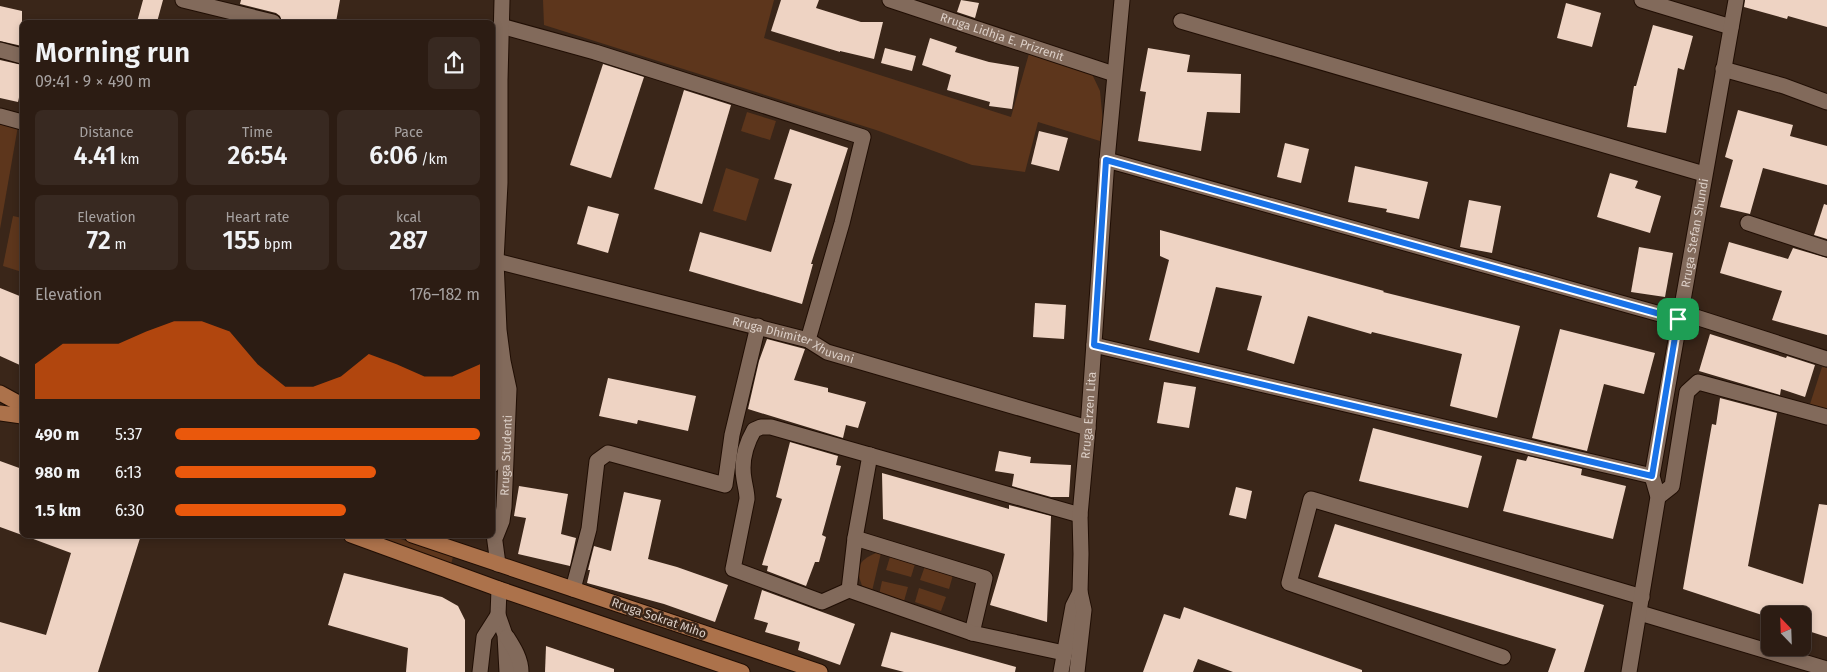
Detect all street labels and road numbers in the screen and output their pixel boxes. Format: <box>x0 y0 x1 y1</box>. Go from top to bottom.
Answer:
street label: Rruga Lidhja E. Prizrenit <box>938 10 1066 64</box>
street label: Rruga Stefan Shundi <box>1678 177 1711 289</box>
street label: Rruga Dhimiter Xhuvani <box>731 314 856 366</box>
street label: Rruga Erzen Lita <box>1078 371 1099 460</box>
street label: Rruga Studenti <box>497 415 515 496</box>
street label: Rruga Sokrat Miho <box>610 595 708 641</box>

